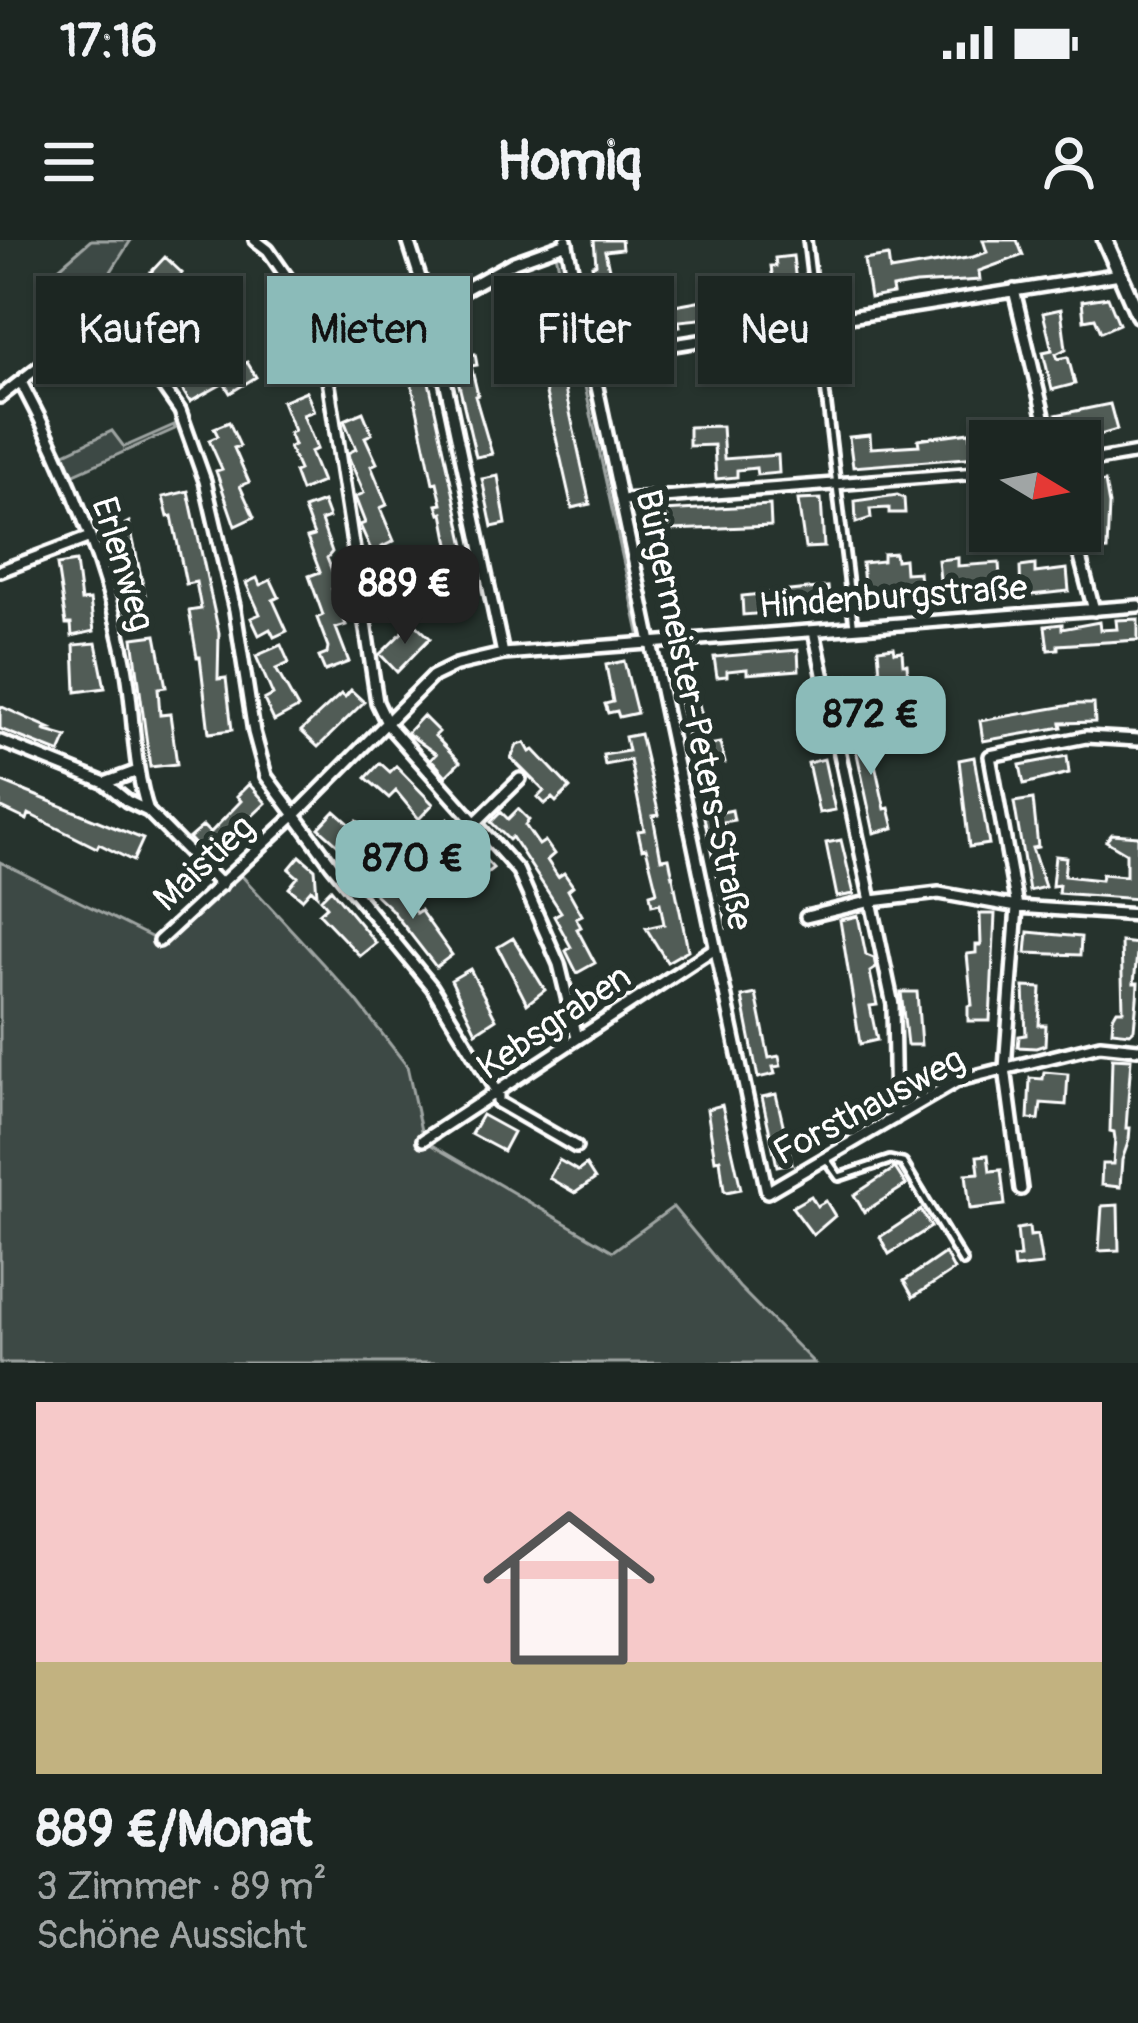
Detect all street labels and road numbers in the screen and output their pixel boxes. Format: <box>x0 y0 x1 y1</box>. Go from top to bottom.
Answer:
street label: Bürgermeister-Peters-Straße <box>625 486 763 935</box>
street label: Erlenweg <box>81 492 165 636</box>
street label: Hindenburgstraße <box>757 565 1029 629</box>
street label: Maistieg <box>144 805 264 921</box>
street label: Kebsgraben <box>468 954 640 1090</box>
street label: Forsthausweg <box>766 1037 972 1175</box>

